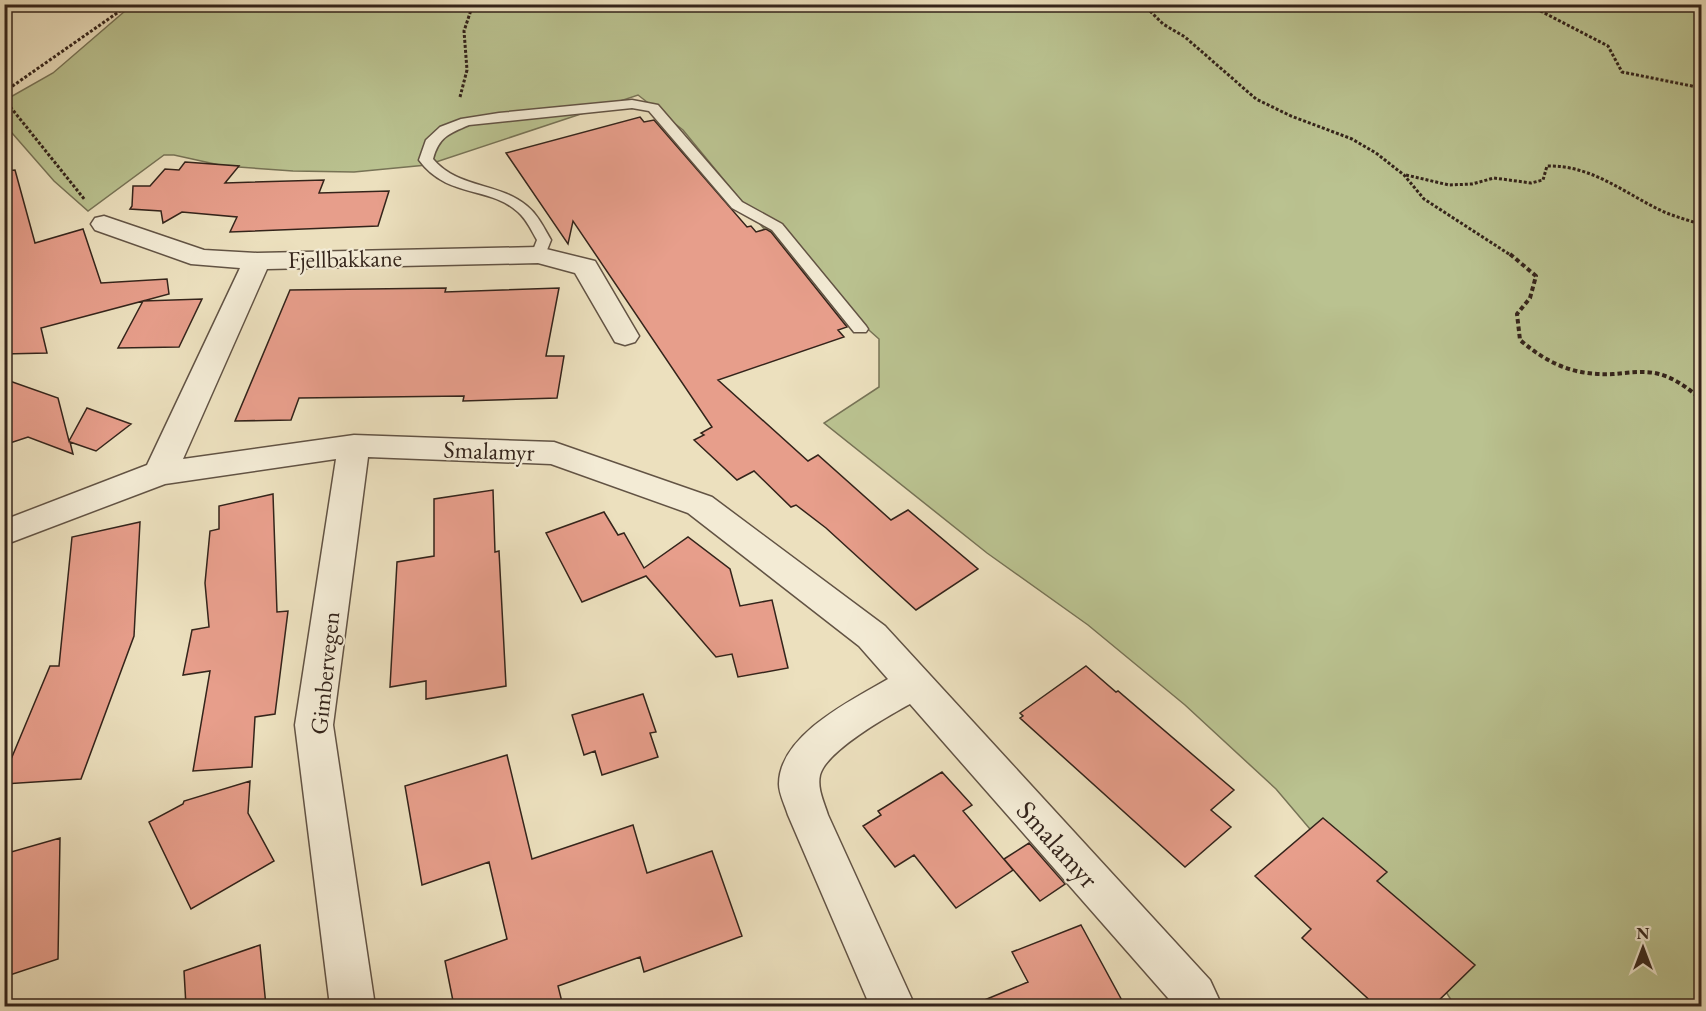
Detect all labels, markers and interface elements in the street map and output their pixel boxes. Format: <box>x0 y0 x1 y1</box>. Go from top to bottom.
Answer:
street label: Fjellbakkane <box>288 242 402 275</box>
street label: Smalamyr <box>443 433 535 468</box>
street label: Gimbervegen <box>303 610 346 736</box>
street label: Smalamyr <box>1009 793 1107 896</box>
north arrow <box>1613 918 1673 978</box>
text: N <box>1637 923 1650 944</box>

